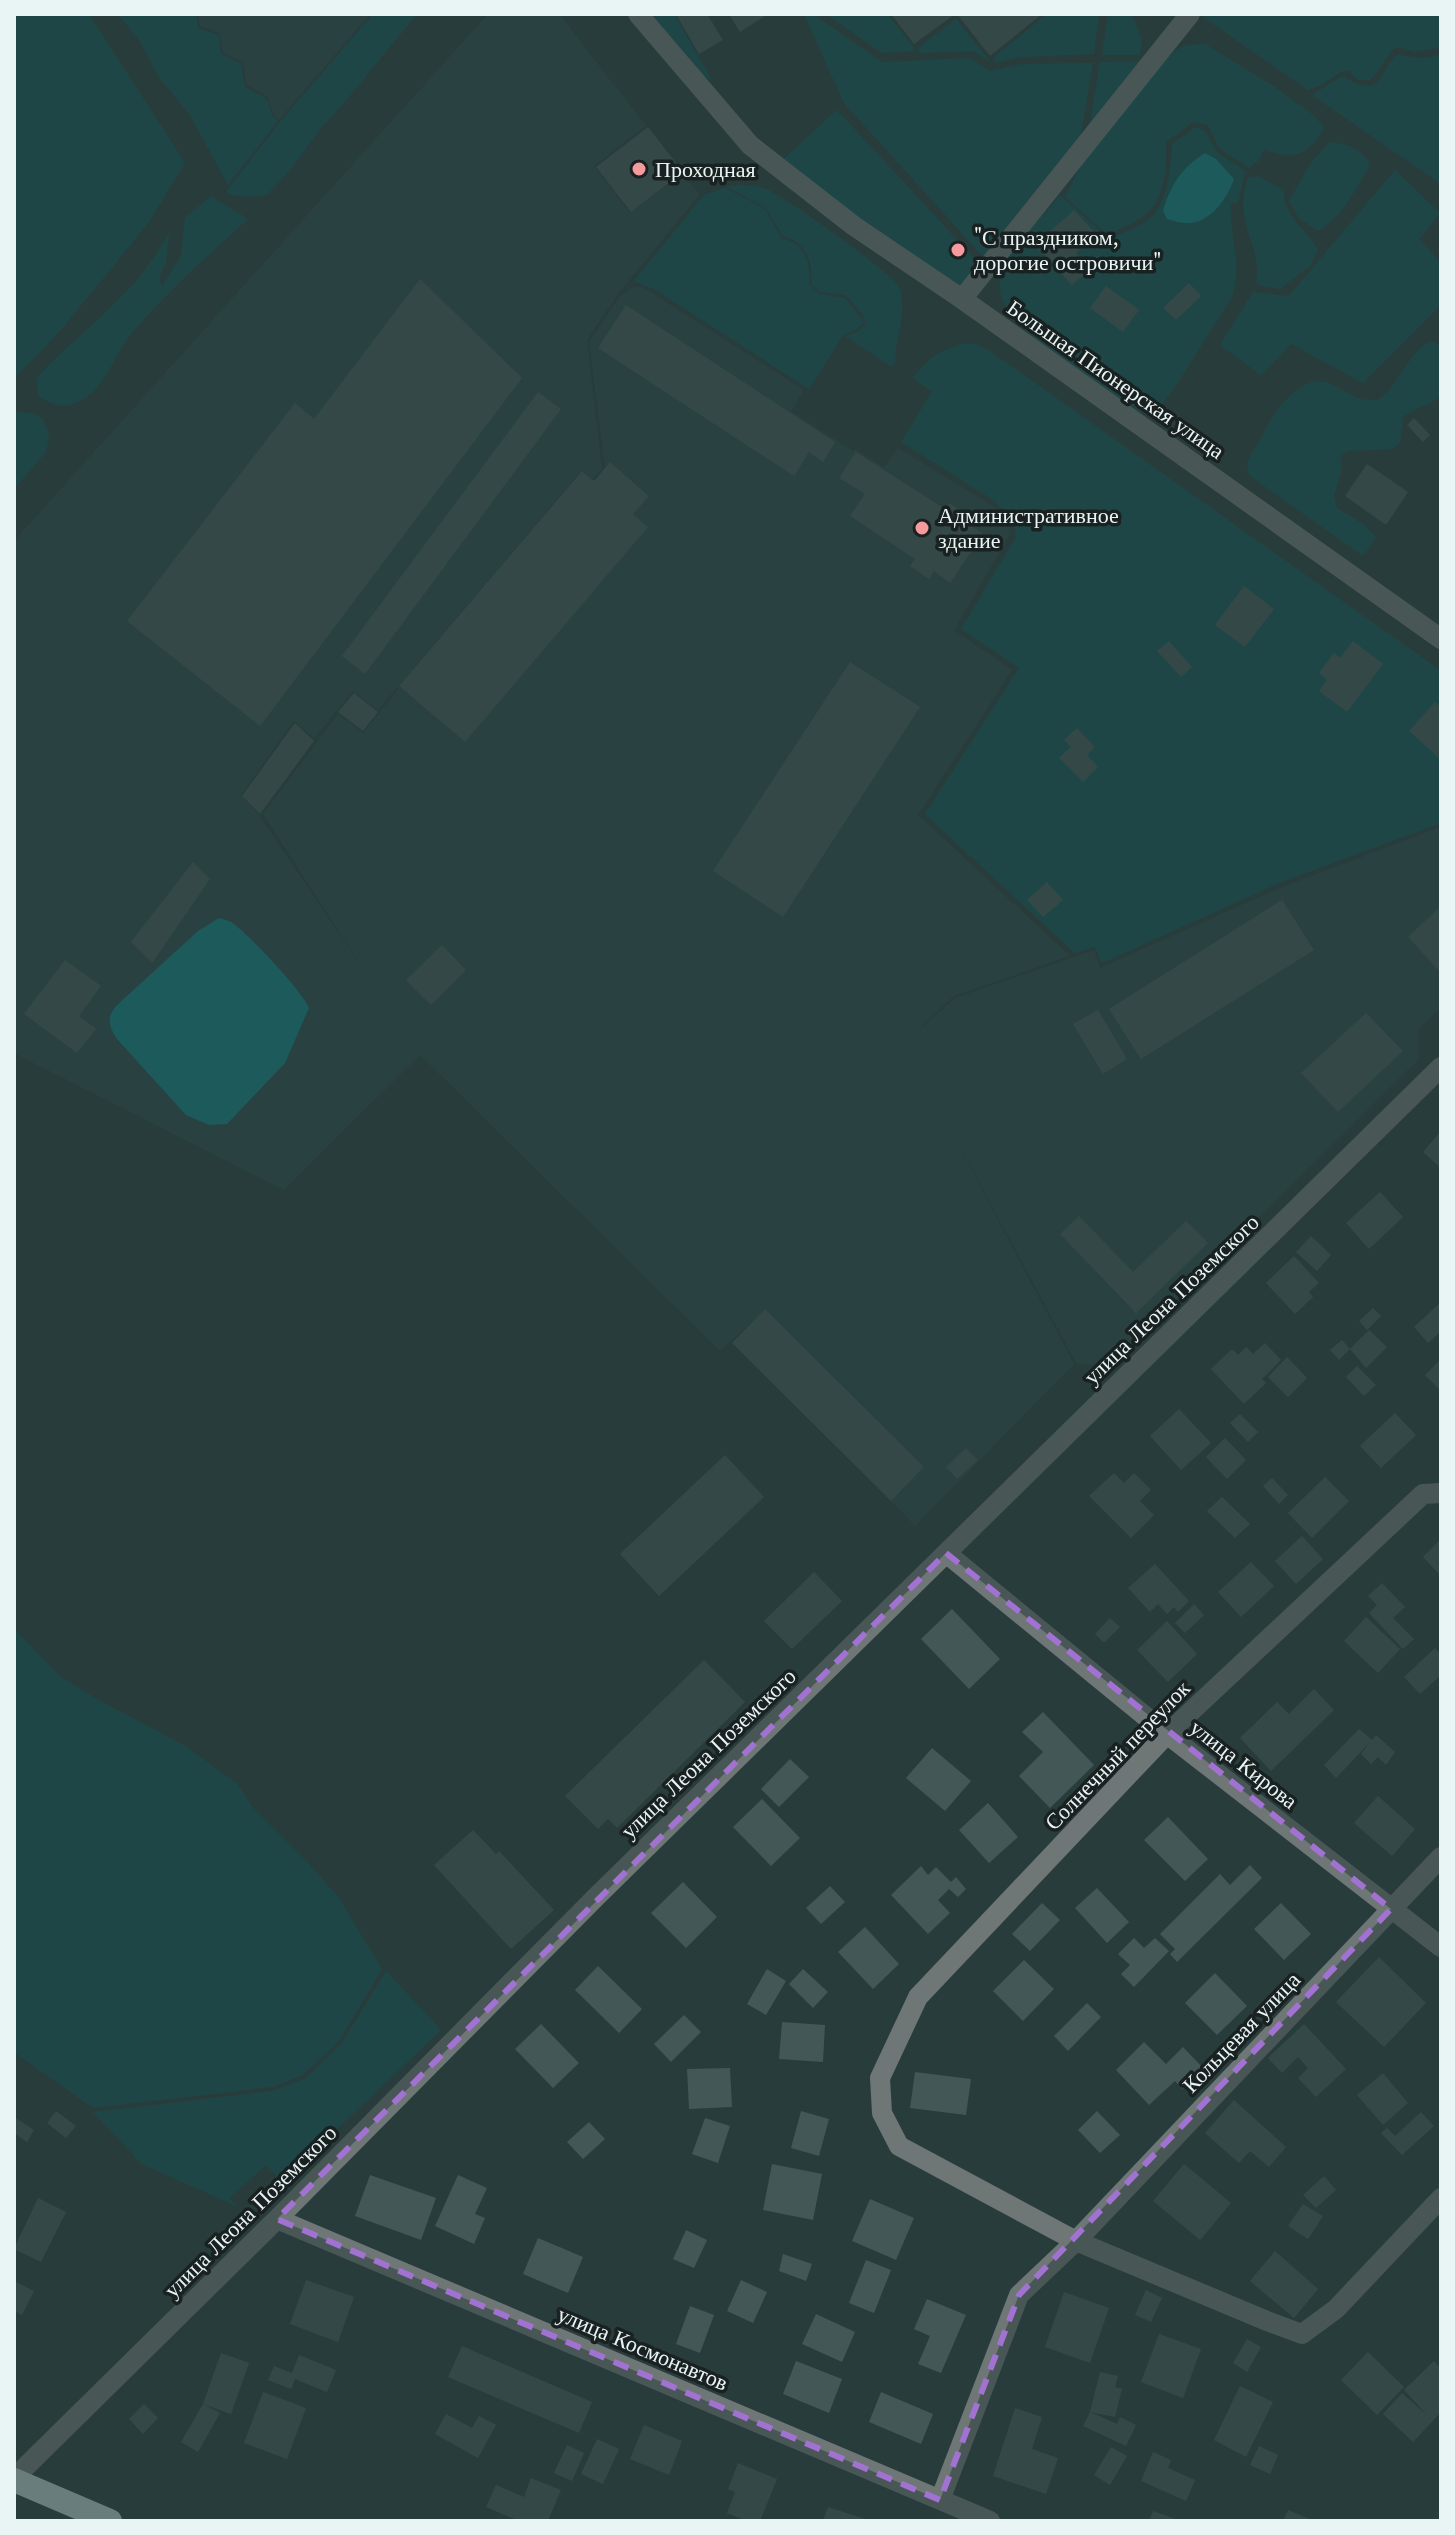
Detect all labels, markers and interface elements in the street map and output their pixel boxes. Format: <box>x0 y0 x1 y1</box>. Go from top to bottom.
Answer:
place label: Проходная <box>655 156 756 183</box>
marker: Проходная <box>630 160 648 178</box>
place label: "С праздником, дорогие островичи" <box>974 224 1161 276</box>
marker: "С праздником, дорогие островичи" <box>949 241 967 259</box>
street label: Большая Пионерская улица <box>1002 294 1230 465</box>
place label: Административное здание <box>938 502 1119 554</box>
marker: Административное здание <box>913 519 931 537</box>
street label: улица Леона Поземского <box>1078 1209 1265 1390</box>
street label: улица Леона Поземского <box>615 1663 802 1844</box>
street label: Солнечный переулок <box>1039 1675 1196 1836</box>
street label: улица Кирова <box>1185 1714 1303 1815</box>
street label: Кольцевая улица <box>1177 1966 1306 2098</box>
street label: улица Леона Поземского <box>158 2119 342 2303</box>
street label: улица Космонавтов <box>554 2300 732 2397</box>

